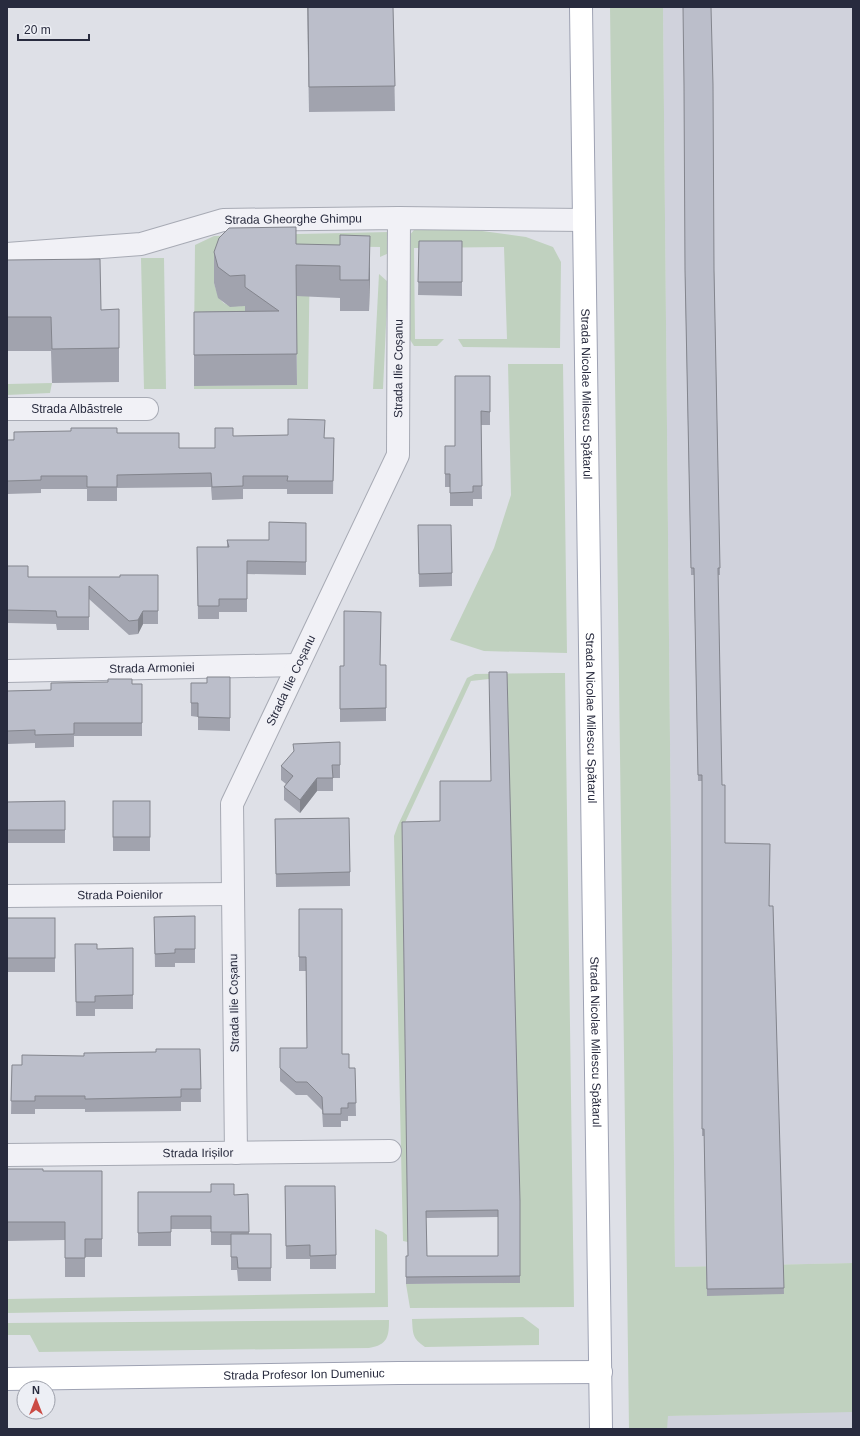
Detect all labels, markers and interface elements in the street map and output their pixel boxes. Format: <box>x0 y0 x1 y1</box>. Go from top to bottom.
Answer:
scale bar <box>18 16 89 42</box>
text: 20 m <box>24 23 51 37</box>
street label: Strada Gheorghe Ghimpu <box>224 211 362 227</box>
street label: Strada Nicolae Milescu Spătarul <box>578 308 595 480</box>
street label: Strada Ilie Coșanu <box>391 319 406 418</box>
street label: Strada Albăstrele <box>31 402 123 416</box>
street label: Strada Nicolae Milescu Spătarul <box>583 632 599 804</box>
street label: Strada Ilie Coșanu <box>263 633 318 728</box>
street label: Strada Armoniei <box>109 660 195 676</box>
street label: Strada Poienilor <box>77 888 163 902</box>
street label: Strada Ilie Coșanu <box>226 954 242 1052</box>
street label: Strada Nicolae Milescu Spătarul <box>587 956 604 1128</box>
street label: Strada Irișilor <box>163 1146 233 1160</box>
street label: Strada Profesor Ion Dumeniuc <box>223 1366 385 1383</box>
north arrow <box>16 1380 56 1420</box>
text: N <box>32 1384 40 1396</box>

